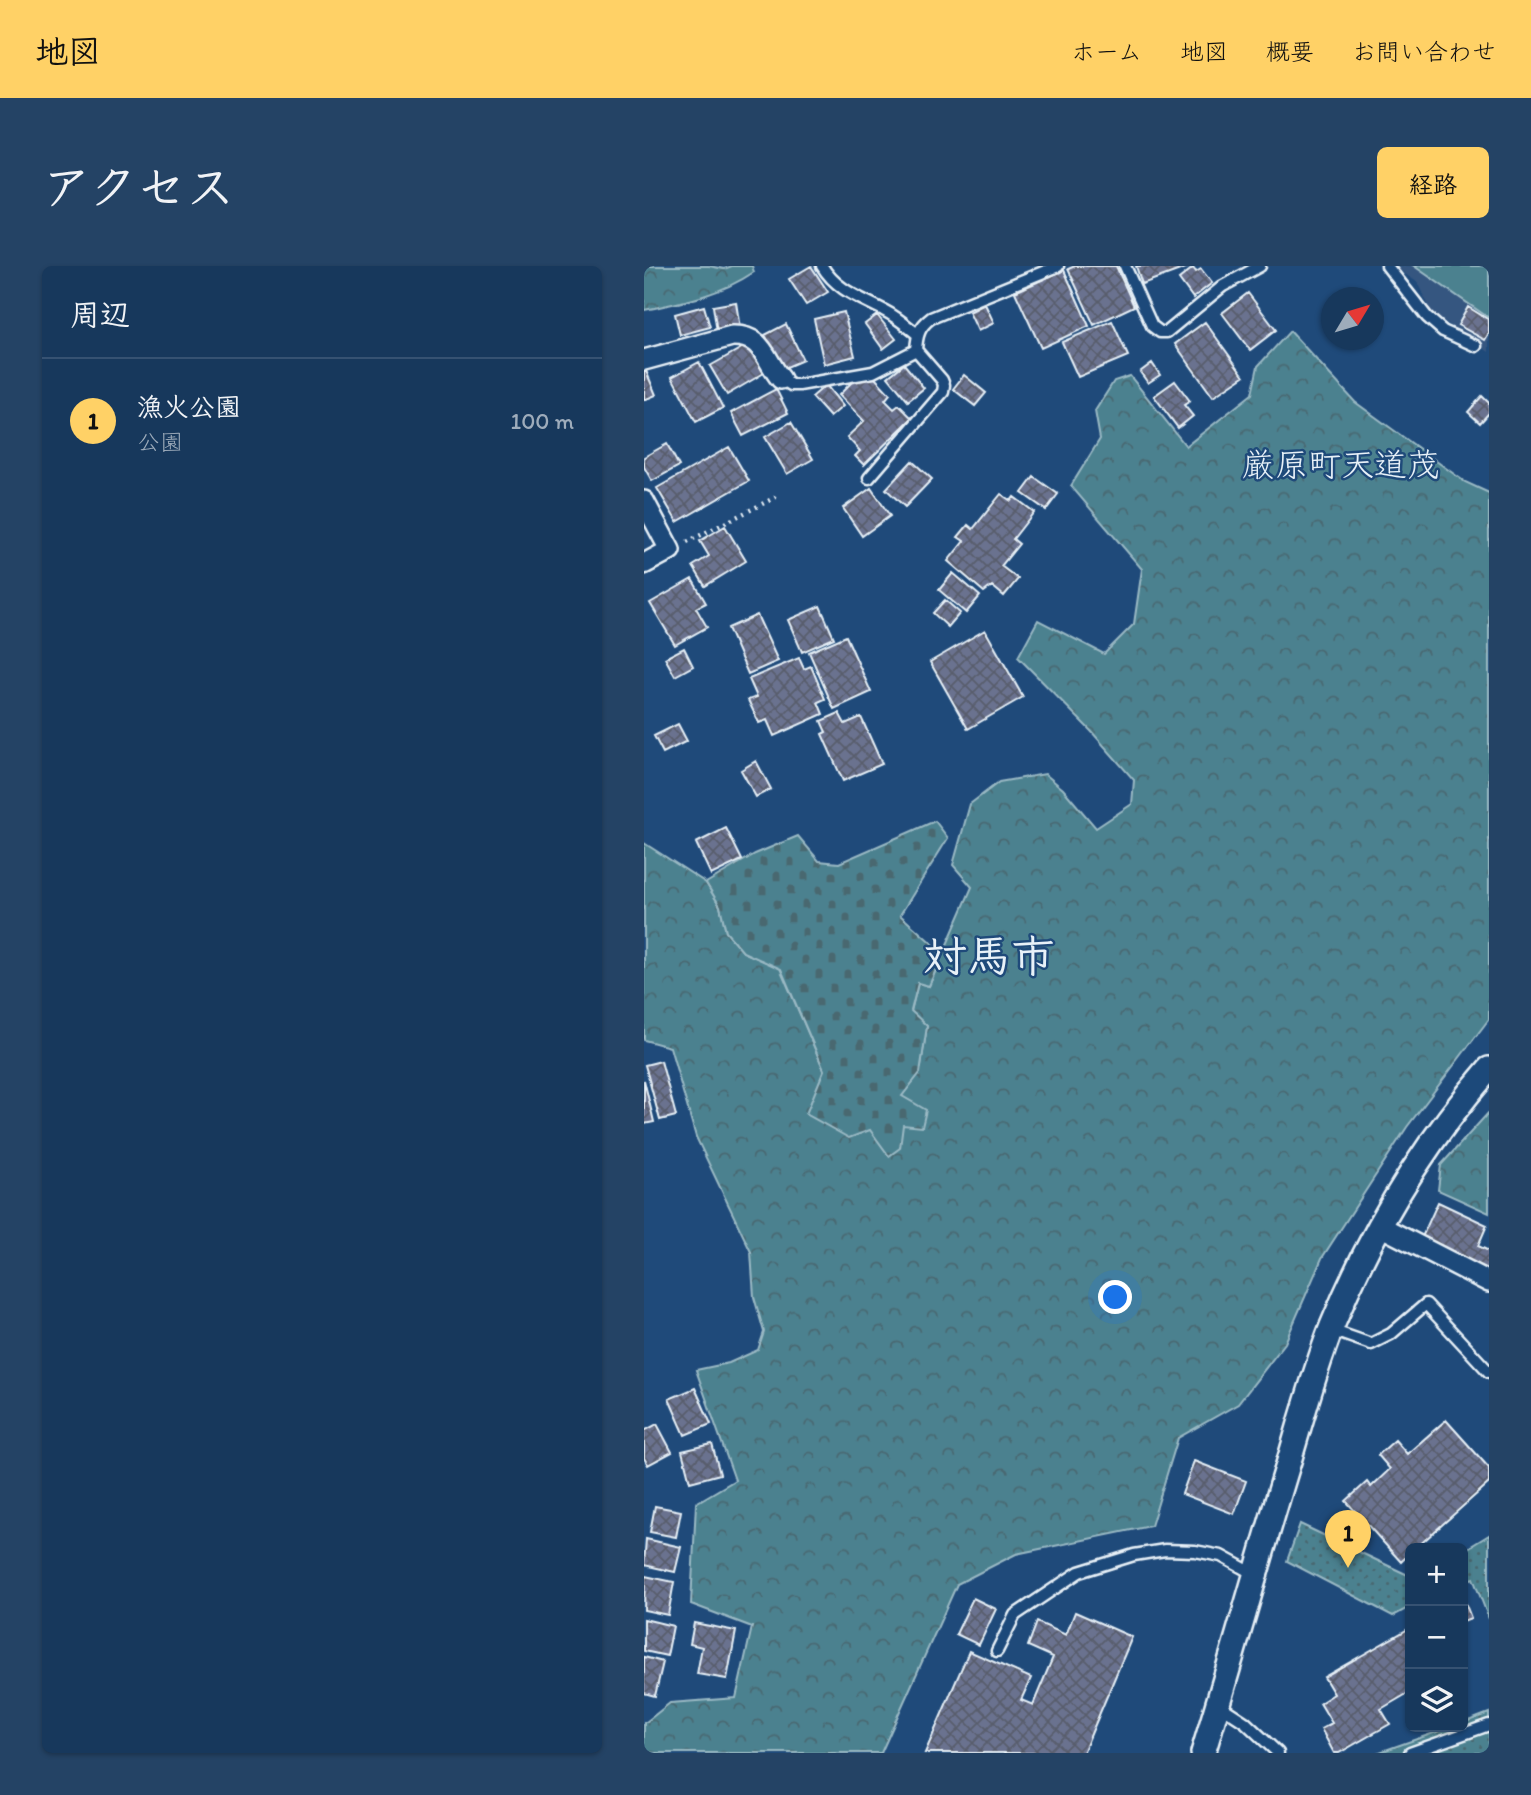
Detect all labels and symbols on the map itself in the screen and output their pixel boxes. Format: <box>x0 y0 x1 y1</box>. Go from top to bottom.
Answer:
north arrow <box>1321 287 1384 350</box>
district label: 厳原町天道茂 <box>1242 445 1440 484</box>
district label: 対馬市 <box>923 929 1055 982</box>
your location <box>1098 1280 1132 1314</box>
pin: 1 <box>1325 1510 1371 1568</box>

